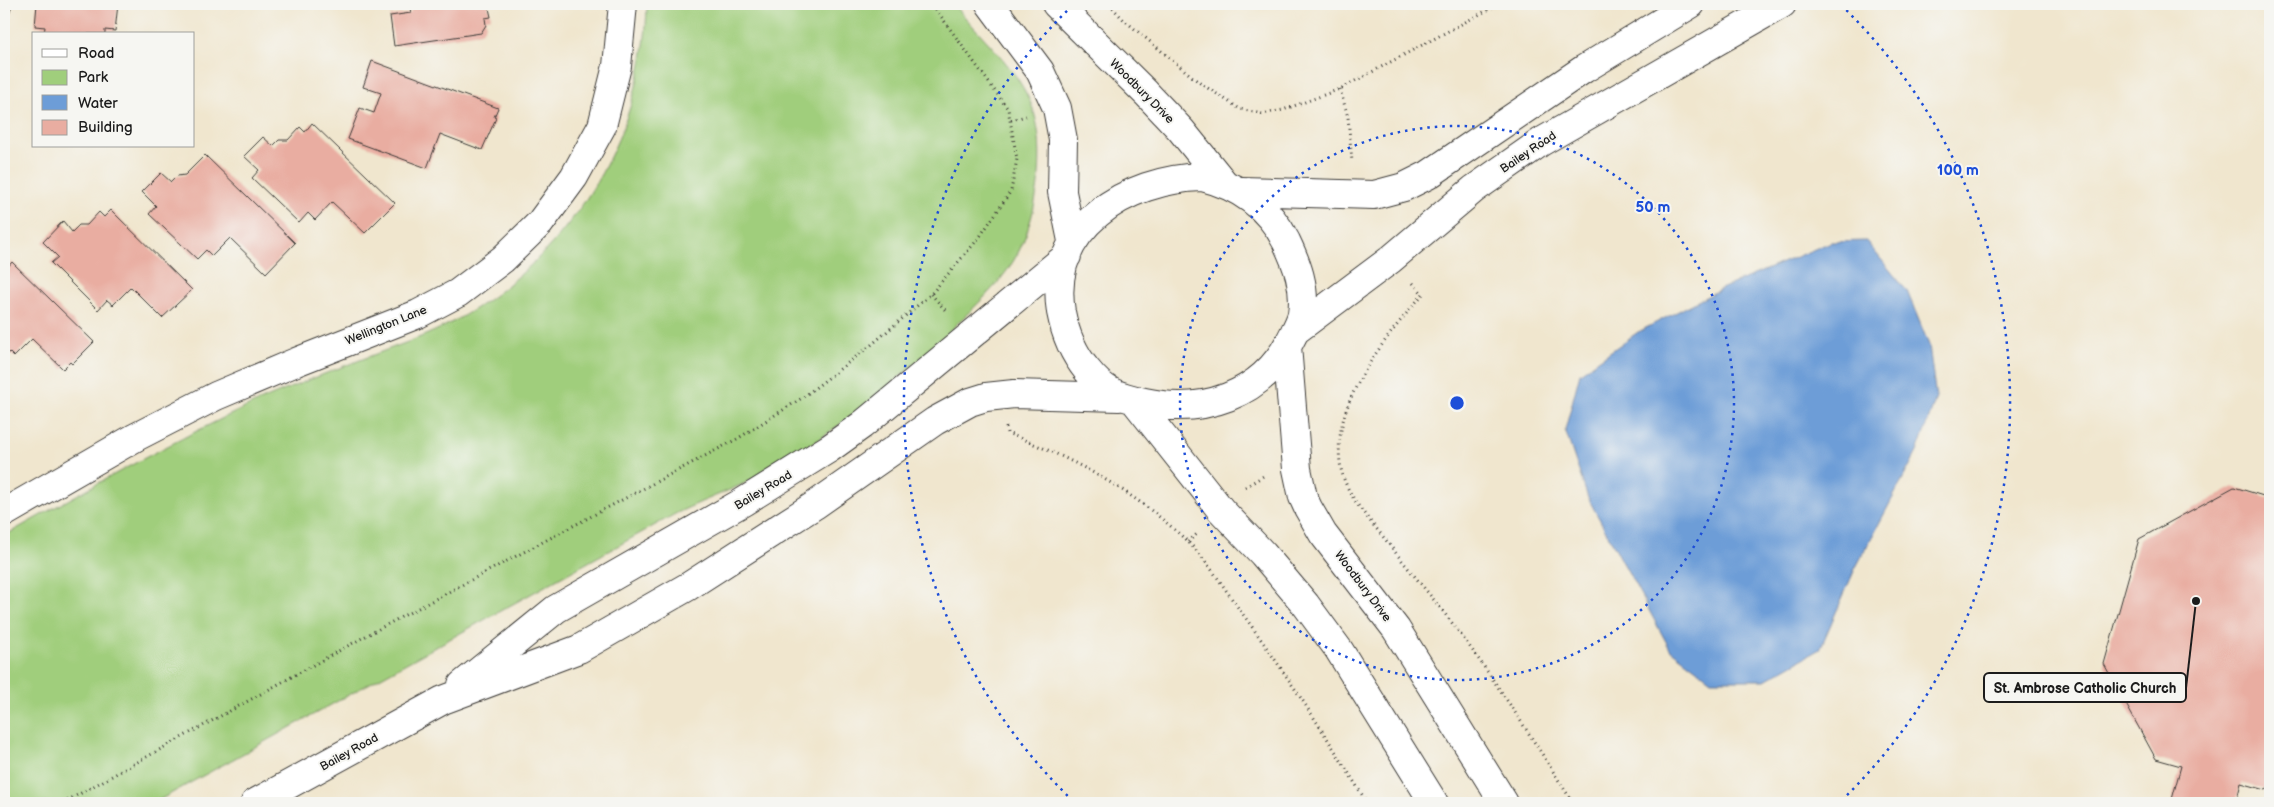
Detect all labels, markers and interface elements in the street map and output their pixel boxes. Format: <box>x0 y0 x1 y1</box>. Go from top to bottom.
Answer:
legend <box>32 32 195 148</box>
text: Road <box>78 44 114 63</box>
street label: Woodbury Drive <box>1106 56 1177 127</box>
text: Park <box>78 68 109 87</box>
text: Water <box>78 94 118 113</box>
text: Building <box>78 118 133 137</box>
street label: Bailey Road <box>1497 128 1559 177</box>
text: 100 m <box>1937 161 1979 180</box>
text: 50 m <box>1636 198 1671 217</box>
street label: Wellington Lane <box>343 302 429 349</box>
centre of rings <box>1448 394 1466 412</box>
street label: Bailey Road <box>732 467 795 513</box>
street label: Woodbury Drive <box>1331 548 1394 625</box>
callout: St. Ambrose Catholic Church <box>1984 673 2186 702</box>
text: St. Ambrose Catholic Church <box>1994 680 2176 697</box>
street label: Bailey Road <box>317 730 381 775</box>

